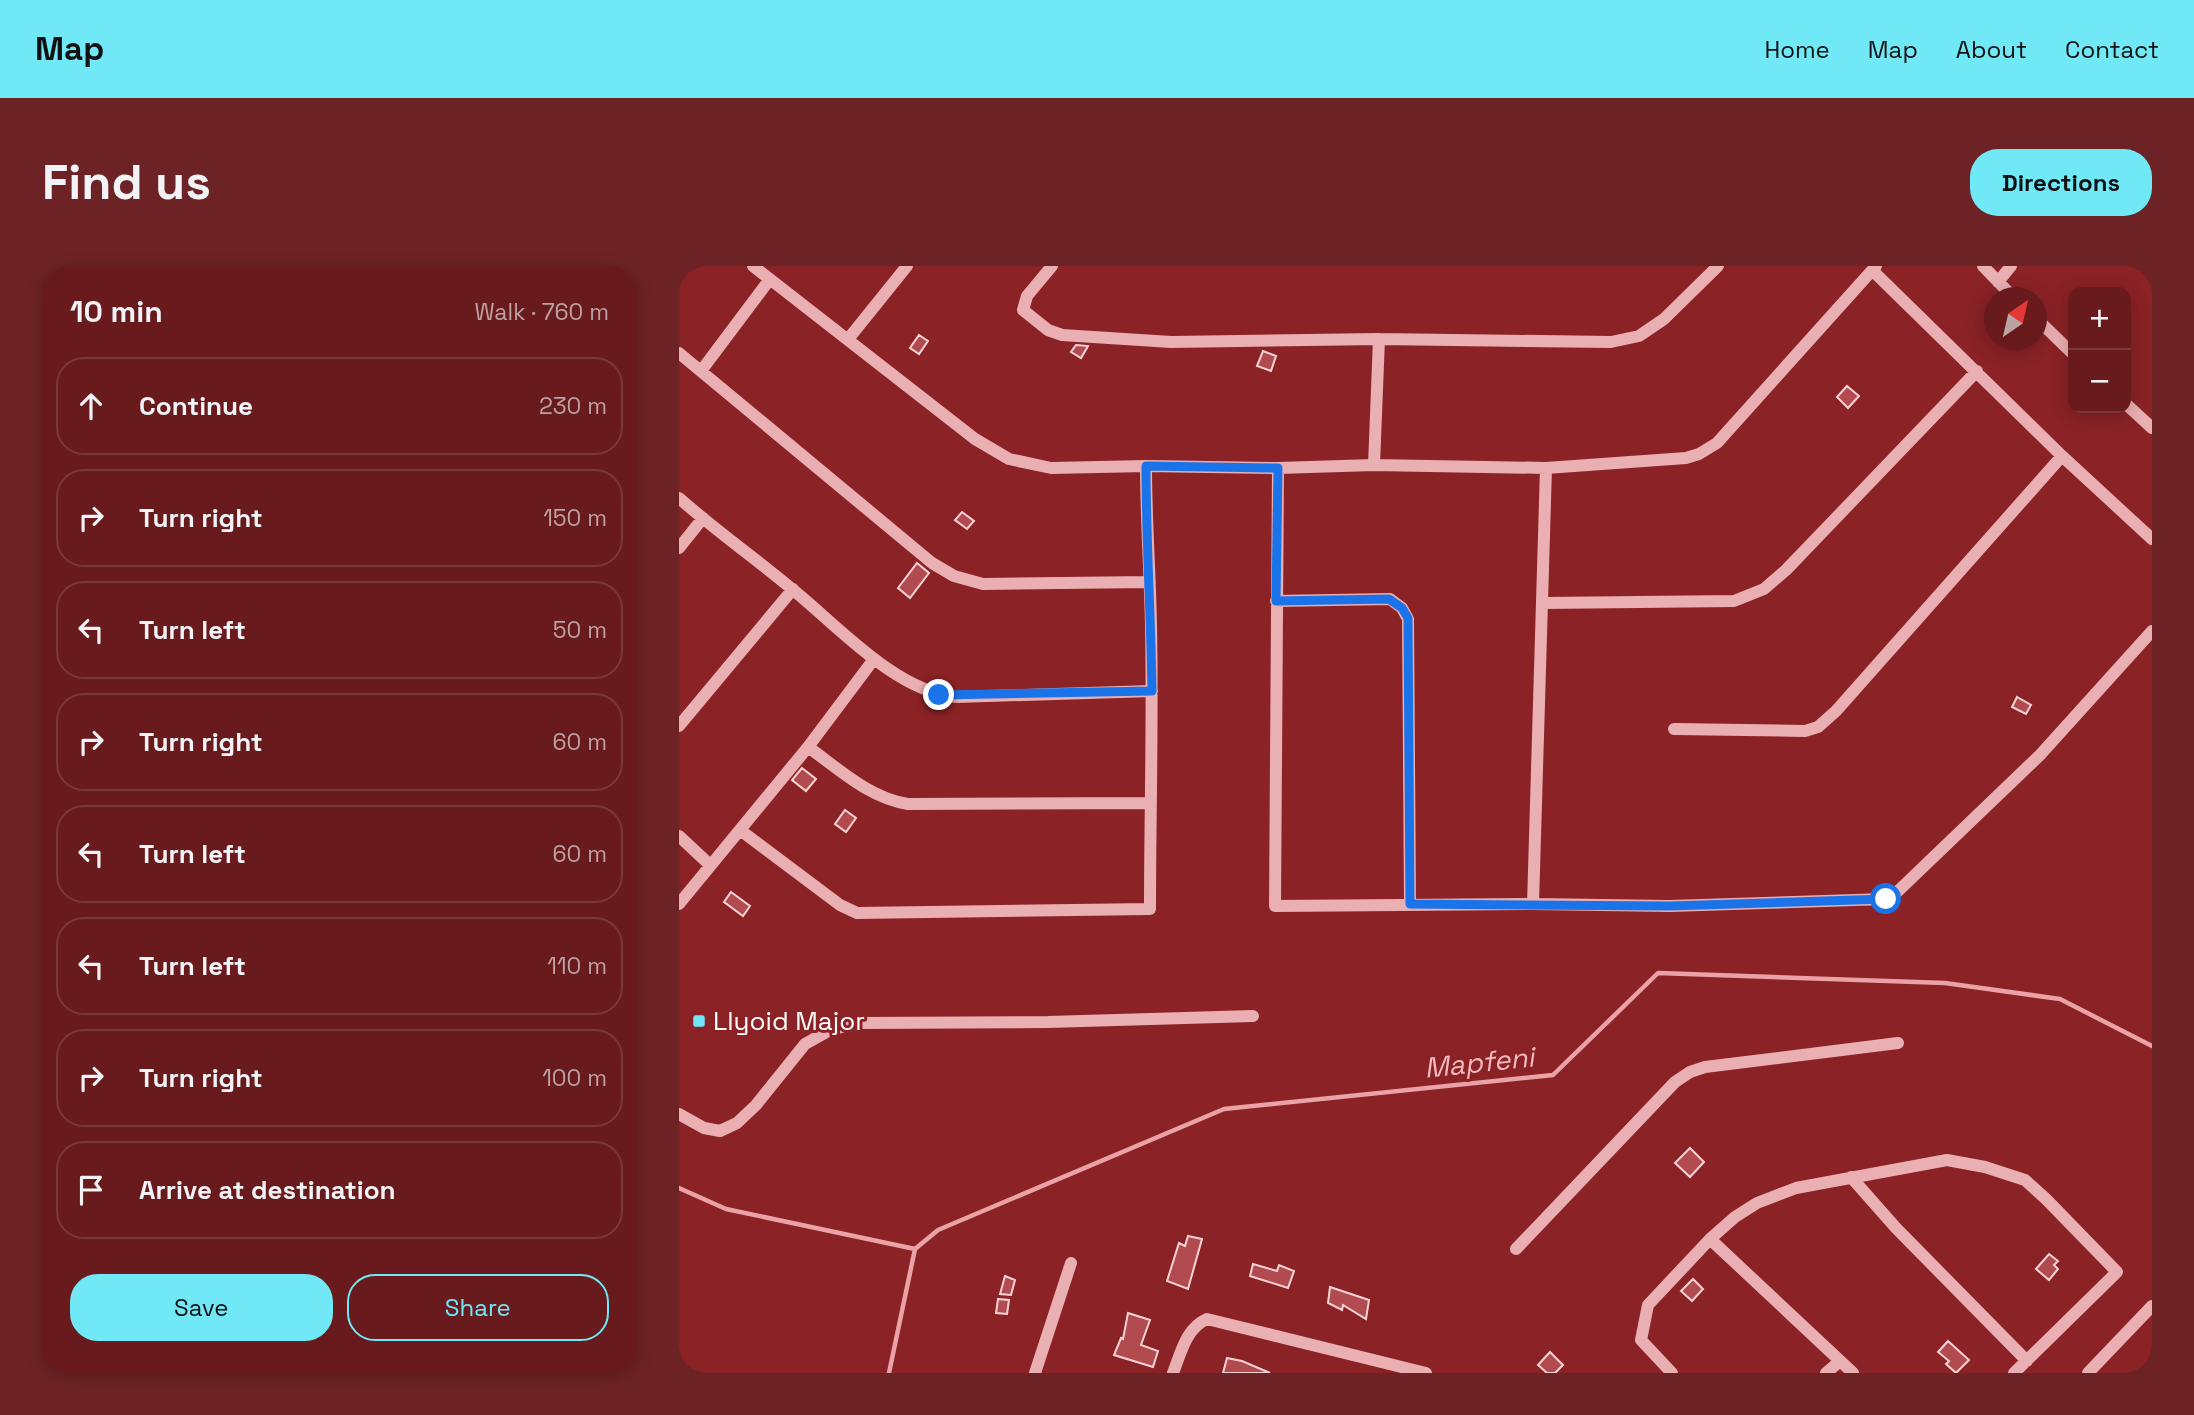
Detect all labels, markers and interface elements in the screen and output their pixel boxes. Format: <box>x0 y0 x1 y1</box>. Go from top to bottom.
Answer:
text: Map <box>35 28 104 70</box>
text: Home <box>1764 34 1830 65</box>
text: Map <box>1868 34 1918 65</box>
text: About <box>1956 34 2027 65</box>
text: Contact <box>2065 34 2159 65</box>
button: Directions <box>1970 149 2152 216</box>
text: Find us <box>42 151 211 213</box>
north arrow <box>1984 287 2047 350</box>
map controls <box>2068 287 2131 413</box>
button: + <box>2068 287 2131 350</box>
text: 10 min <box>70 292 163 331</box>
text: Walk · 760 m <box>474 297 609 327</box>
button: − <box>2068 350 2131 413</box>
icon: ahead <box>72 387 110 425</box>
text: Continue <box>139 389 253 423</box>
text: 230 m <box>539 391 607 421</box>
icon: right <box>72 499 110 537</box>
text: Turn right <box>139 501 263 535</box>
text: 150 m <box>543 503 607 533</box>
icon: left <box>72 611 110 649</box>
text: Turn left <box>139 613 246 647</box>
text: 50 m <box>553 615 607 645</box>
route end <box>923 679 954 710</box>
icon: right <box>72 723 110 761</box>
text: Turn right <box>139 725 263 759</box>
text: 60 m <box>552 727 607 757</box>
icon: left <box>72 835 110 873</box>
text: Turn left <box>139 837 246 871</box>
text: 60 m <box>552 839 607 869</box>
route start <box>1870 883 1901 914</box>
icon: left <box>72 947 110 985</box>
text: Turn left <box>139 949 246 983</box>
text: 110 m <box>547 951 607 981</box>
place label: Llyoid Major <box>713 1004 865 1038</box>
marker: Llyoid Major <box>691 1013 707 1029</box>
water label: Mapfeni <box>1422 1038 1539 1086</box>
icon: right <box>72 1059 110 1097</box>
text: Turn right <box>139 1061 263 1095</box>
text: 100 m <box>542 1063 607 1093</box>
icon: arrive <box>72 1171 110 1209</box>
text: Arrive at destination <box>139 1173 396 1207</box>
button: Save <box>70 1274 333 1341</box>
button: Share <box>347 1274 609 1341</box>

